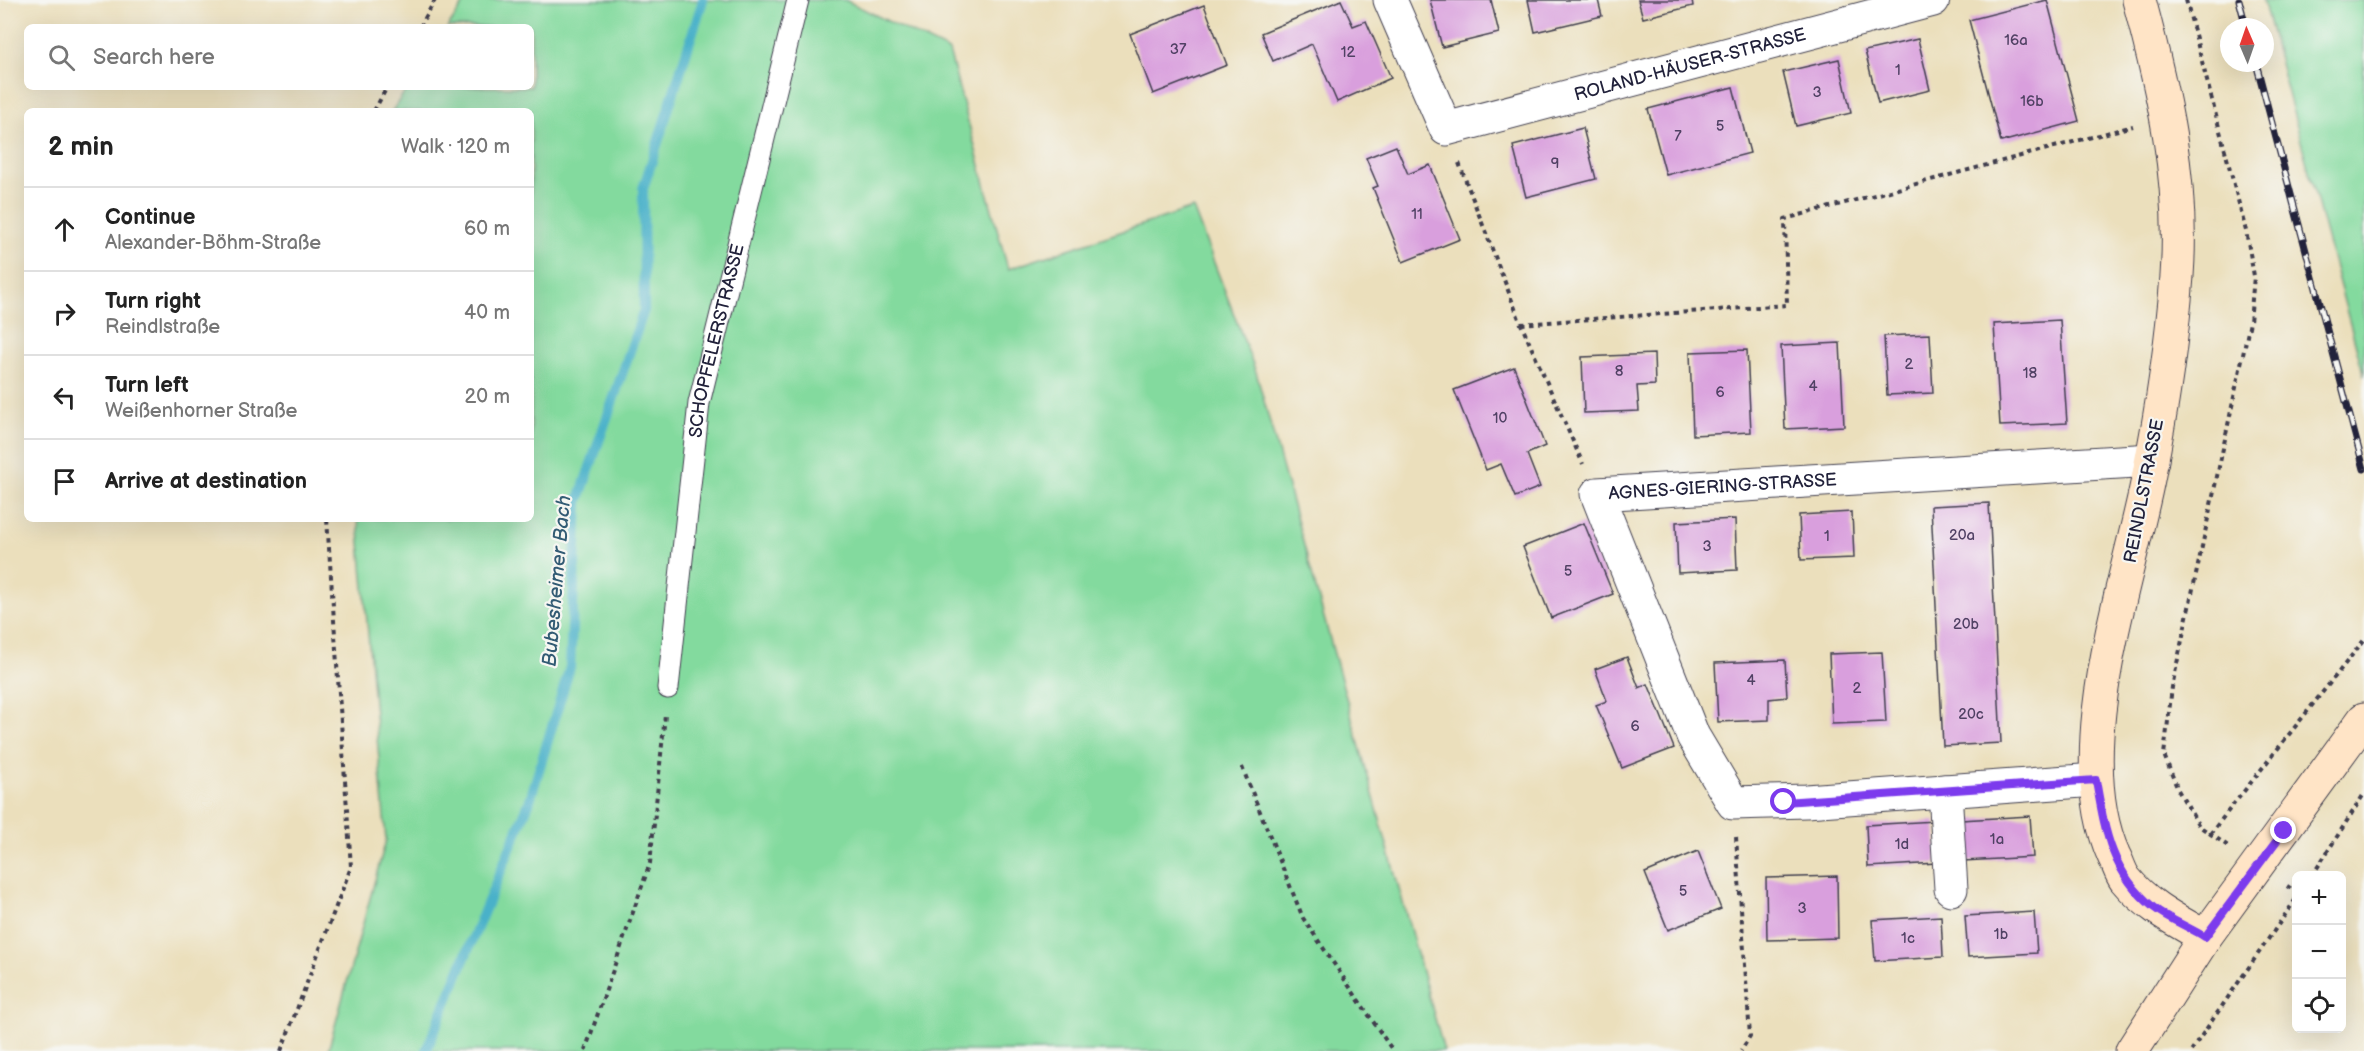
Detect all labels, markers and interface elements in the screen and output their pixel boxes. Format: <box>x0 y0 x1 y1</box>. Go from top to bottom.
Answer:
north arrow <box>2220 18 2274 72</box>
search box <box>24 24 534 90</box>
street label: ROLAND-HÄUSER-STRASSE <box>1572 24 1808 105</box>
house number: 16a <box>2004 31 2028 50</box>
house number: 37 <box>1170 40 1187 59</box>
icon: search <box>45 41 78 74</box>
house number: 12 <box>1341 43 1355 62</box>
text: Search here <box>93 44 215 71</box>
house number: 1 <box>1895 61 1901 80</box>
house number: 3 <box>1812 83 1822 102</box>
house number: 16b <box>2020 92 2044 111</box>
house number: 5 <box>1716 117 1724 136</box>
house number: 7 <box>1674 127 1682 146</box>
text: 2 min <box>48 132 114 163</box>
text: Walk · 120 m <box>401 135 510 159</box>
house number: 9 <box>1551 154 1559 173</box>
text: Continue <box>105 204 195 231</box>
house number: 11 <box>1411 205 1423 224</box>
icon: ahead <box>48 213 81 246</box>
text: 60 m <box>464 217 510 241</box>
text: Alexander-Böhm-Straße <box>105 231 321 255</box>
street label: SCHOPFELERSTRASSE <box>685 242 748 439</box>
text: Turn right <box>105 288 201 315</box>
icon: right <box>48 297 81 330</box>
text: 40 m <box>464 301 510 325</box>
text: Reindlstraße <box>105 315 220 339</box>
house number: 2 <box>1905 355 1914 374</box>
house number: 8 <box>1615 362 1624 381</box>
house number: 18 <box>2023 364 2038 383</box>
text: Turn left <box>105 372 189 399</box>
house number: 4 <box>1808 377 1818 396</box>
icon: left <box>48 381 81 414</box>
house number: 6 <box>1715 383 1725 402</box>
text: 20 m <box>465 385 510 409</box>
text: Weißenhorner Straße <box>105 399 297 423</box>
house number: 10 <box>1493 409 1507 428</box>
street label: REINDLSTRASSE <box>2120 417 2168 565</box>
icon: arrive <box>48 465 81 498</box>
text: Arrive at destination <box>105 468 307 495</box>
street label: AGNES-GIERING-STRASSE <box>1608 469 1838 504</box>
water label: Bubesheimer Bach <box>538 494 576 668</box>
house number: 20a <box>1949 526 1975 545</box>
house number: 1 <box>1824 527 1830 546</box>
house number: 3 <box>1702 537 1712 556</box>
house number: 5 <box>1564 562 1572 581</box>
house number: 20b <box>1953 615 1980 634</box>
house number: 4 <box>1746 671 1756 690</box>
house number: 2 <box>1853 679 1862 698</box>
house number: 20c <box>1958 705 1984 724</box>
house number: 6 <box>1630 717 1640 736</box>
route start <box>1770 788 1796 814</box>
route end <box>2270 817 2296 843</box>
house number: 1a <box>1990 830 2004 849</box>
house number: 1d <box>1895 835 1909 854</box>
map controls <box>2292 871 2346 1033</box>
button: + <box>2292 871 2346 925</box>
house number: 5 <box>1679 882 1687 901</box>
house number: 3 <box>1797 899 1807 918</box>
house number: 1b <box>1994 925 2009 944</box>
button: − <box>2292 925 2346 979</box>
house number: 1c <box>1901 929 1915 948</box>
button: locate <box>2292 979 2346 1033</box>

